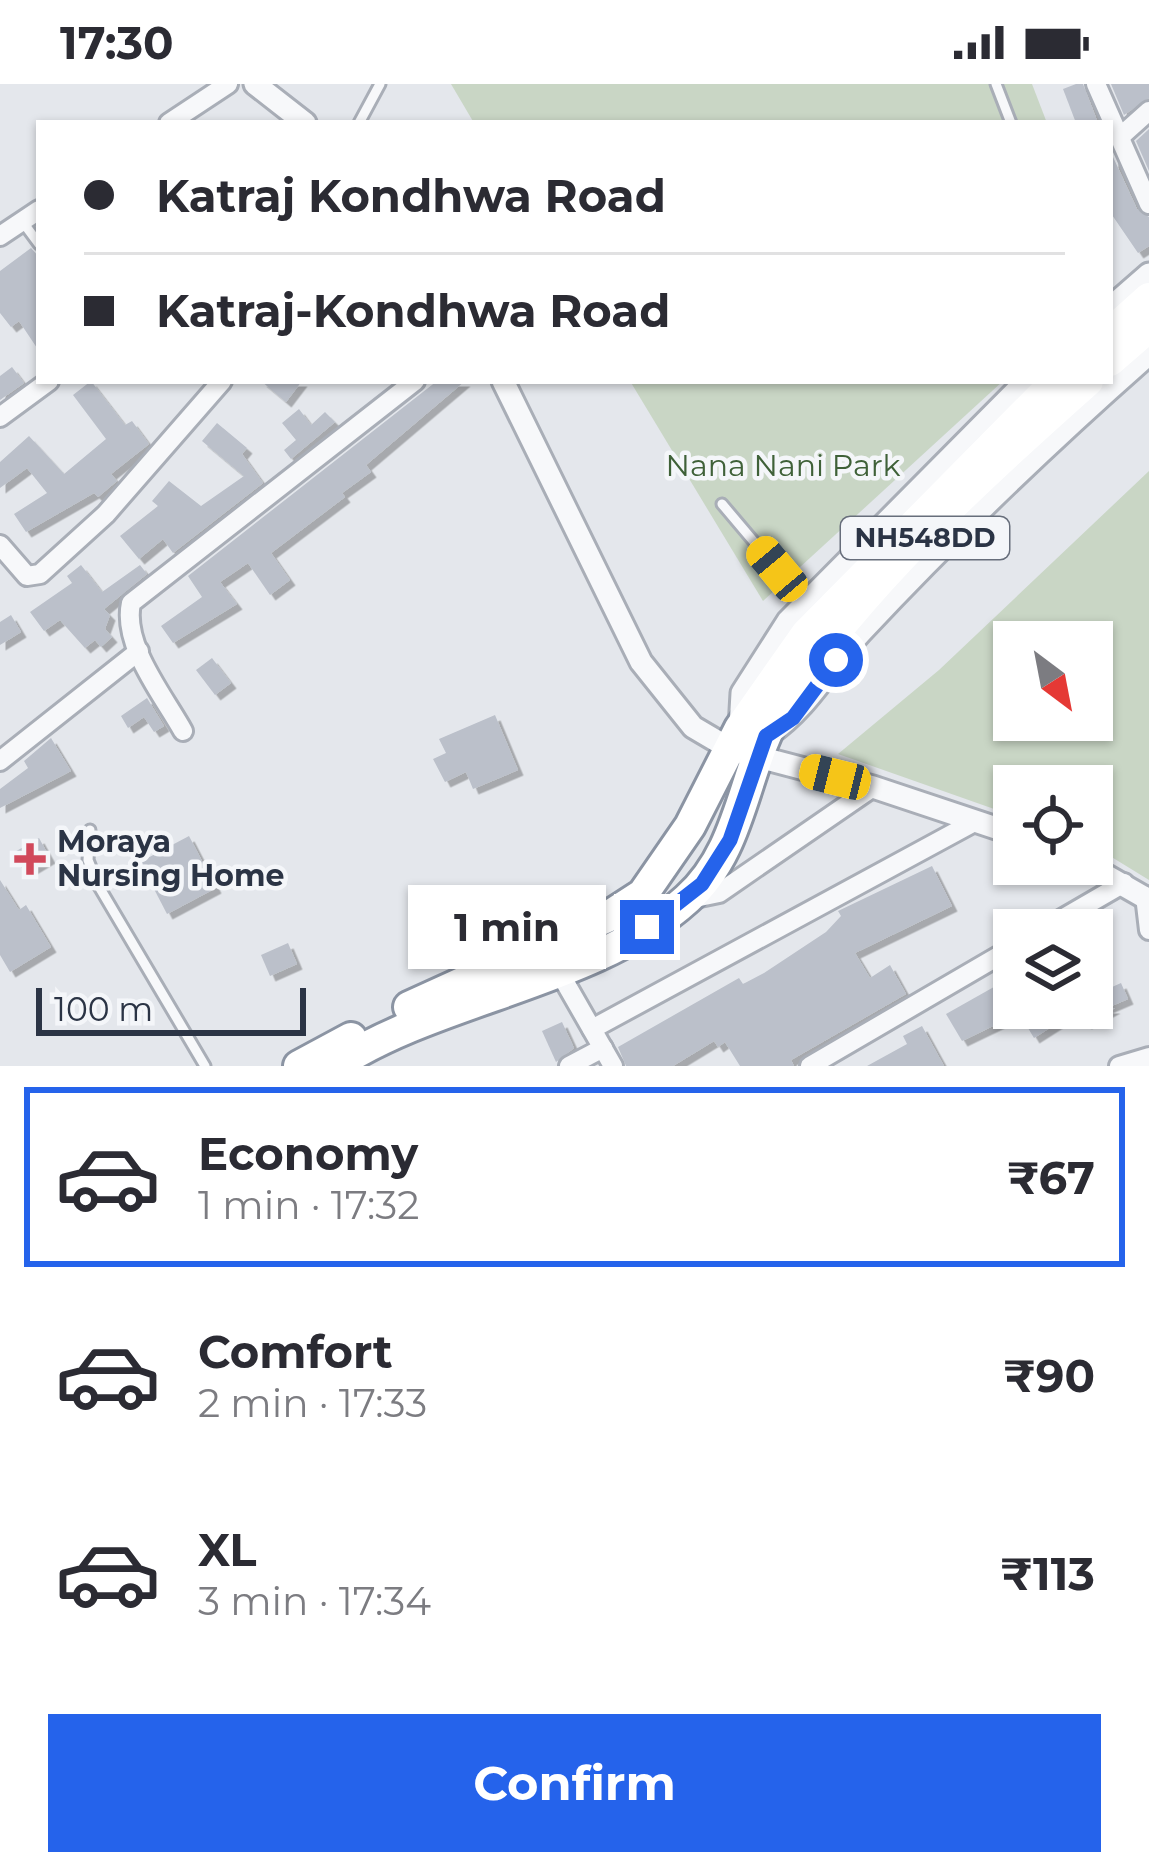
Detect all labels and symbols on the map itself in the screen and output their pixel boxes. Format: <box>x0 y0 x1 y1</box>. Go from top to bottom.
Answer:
park label: Nana Nani Park <box>666 447 900 484</box>
road number: NH548DD <box>841 517 1009 559</box>
car <box>740 530 814 608</box>
north arrow <box>993 621 1113 741</box>
route start <box>809 633 863 687</box>
car <box>796 751 874 803</box>
place label: Moraya Nursing Home <box>57 823 285 894</box>
marker: Moraya Nursing Home <box>14 843 46 875</box>
callout: 1 min <box>407 885 605 969</box>
route end <box>620 900 674 954</box>
scale bar <box>36 982 306 1035</box>

